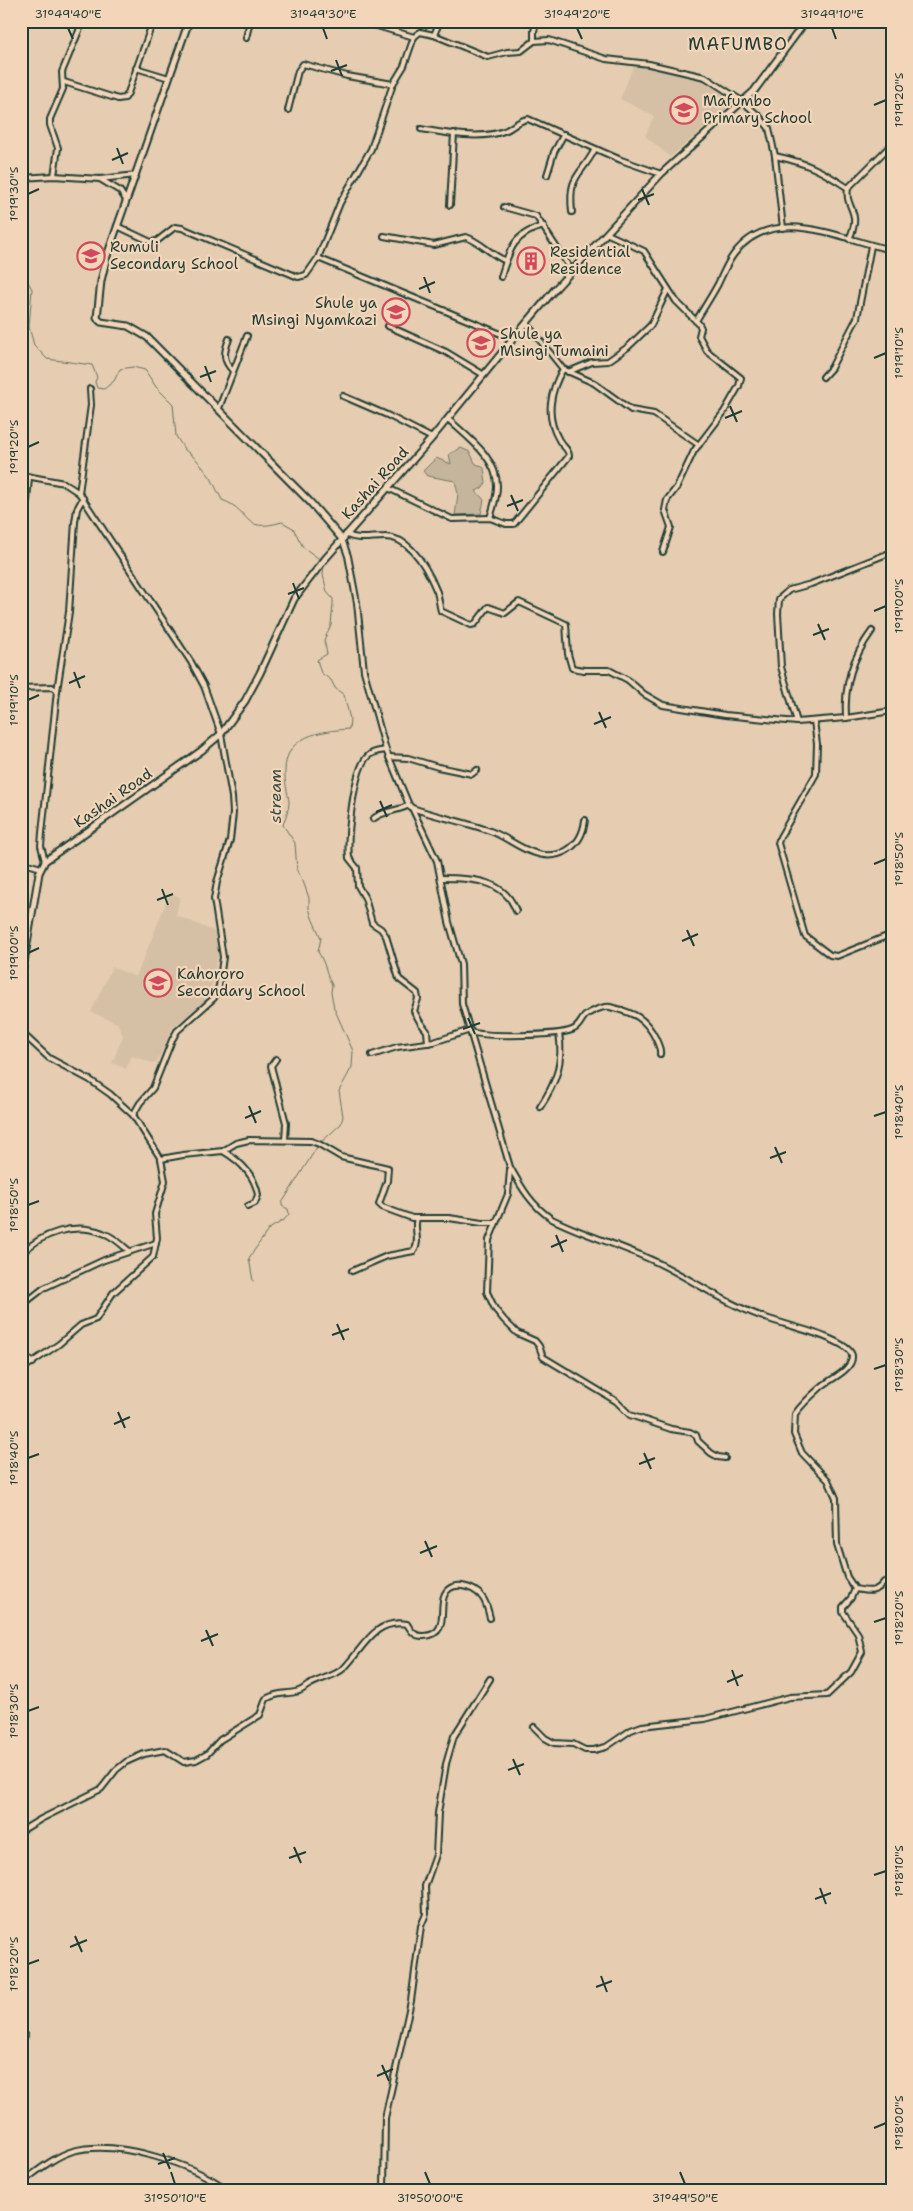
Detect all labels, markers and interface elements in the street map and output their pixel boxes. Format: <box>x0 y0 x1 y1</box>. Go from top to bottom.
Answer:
text: 31°49'40"E <box>35 6 101 22</box>
text: 31°49'30"E <box>290 6 356 22</box>
text: 31°49'20"E <box>544 6 610 22</box>
text: 31°49'10"E <box>800 6 864 22</box>
district label: MAFUMBO <box>688 32 788 56</box>
text: 1°19'20"S <box>891 72 907 127</box>
place label: Mafumbo Primary School <box>703 91 812 128</box>
school or university icon: Mafumbo Primary School <box>669 95 699 125</box>
text: 1°19'30"S <box>6 166 22 221</box>
place label: Rumuli Secondary School <box>110 237 239 274</box>
school or university icon: Rumuli Secondary School <box>76 241 106 271</box>
place label: Residential Residence <box>550 242 631 279</box>
building icon: Residential Residence <box>516 246 546 276</box>
place label: Shule ya Msingi Nyamkazi <box>252 293 378 330</box>
school or university icon: Shule ya Msingi Nyamkazi <box>381 297 411 327</box>
place label: Shule ya Msingi Tumaini <box>500 324 609 361</box>
text: 1°19'10"S <box>891 327 907 379</box>
school or university icon: Shule ya Msingi Tumaini <box>466 328 496 358</box>
text: 1°19'20"S <box>6 419 22 474</box>
street label: Kashai Road <box>337 442 413 524</box>
text: 1°19'00"S <box>891 578 907 634</box>
text: 1°19'10"S <box>6 674 22 726</box>
street label: Kashai Road <box>70 763 157 832</box>
water label: stream <box>265 769 286 823</box>
text: 1°18'50"S <box>891 831 907 886</box>
text: 1°19'00"S <box>6 925 22 981</box>
place label: Kahororo Secondary School <box>177 964 306 1001</box>
school or university icon: Kahororo Secondary School <box>143 968 173 998</box>
text: 1°18'40"S <box>891 1084 907 1140</box>
text: 1°18'50"S <box>6 1177 22 1232</box>
text: 1°18'30"S <box>891 1337 907 1393</box>
text: 1°18'40"S <box>6 1430 22 1486</box>
text: 1°18'20"S <box>891 1590 907 1645</box>
text: 1°18'30"S <box>6 1683 22 1739</box>
text: 1°18'10"S <box>891 1845 907 1897</box>
text: 1°18'20"S <box>6 1936 22 1991</box>
text: 1°18'00"S <box>891 2095 907 2151</box>
text: 31°50'10"E <box>143 2190 207 2206</box>
text: 31°50'00"E <box>397 2190 463 2206</box>
text: 31°49'50"E <box>652 2190 718 2206</box>

